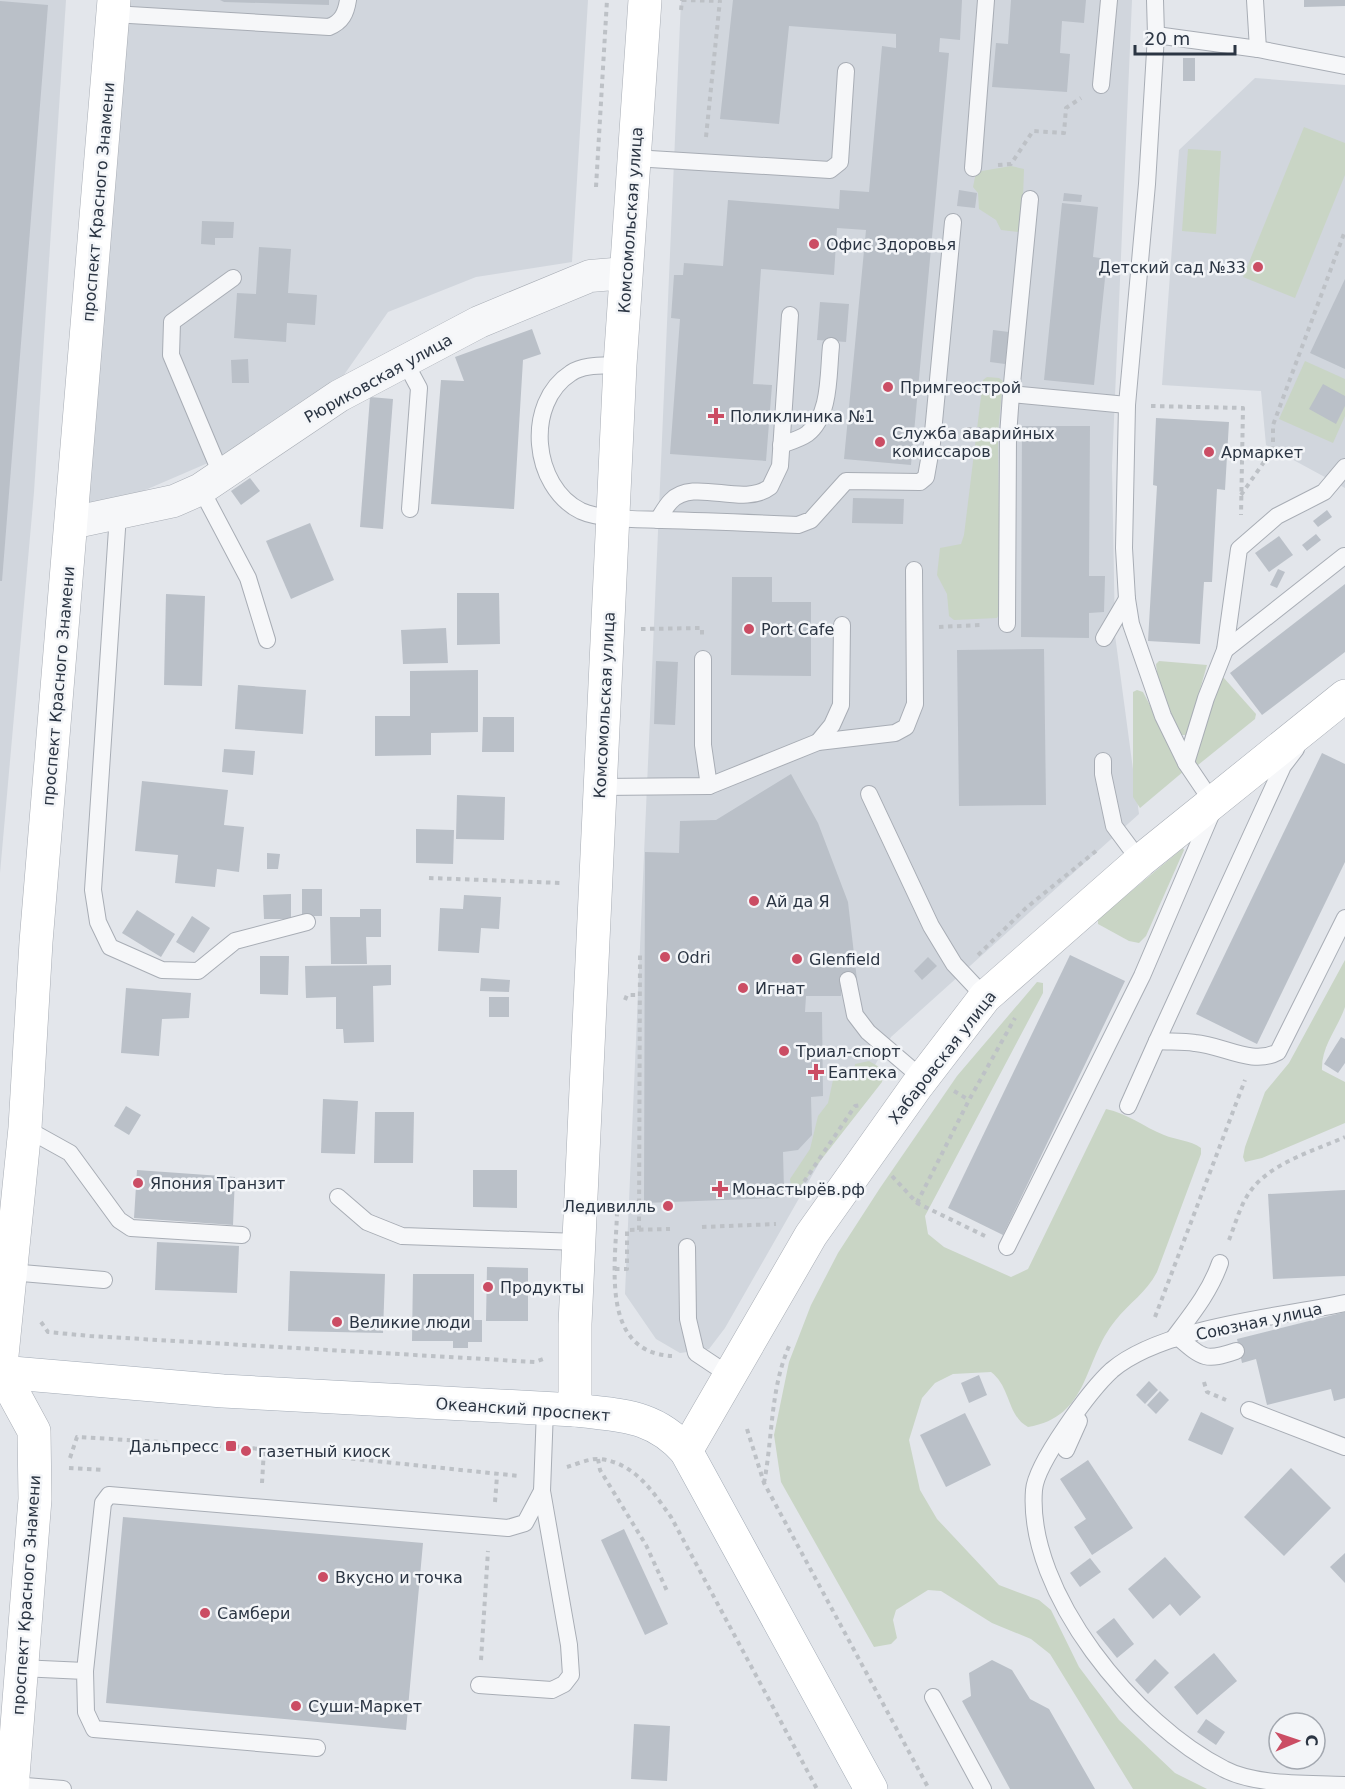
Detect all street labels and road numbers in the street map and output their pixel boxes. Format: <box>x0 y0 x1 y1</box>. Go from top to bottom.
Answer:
street label: проспект Красного Знамени <box>79 81 118 323</box>
street label: Комсомольская улица <box>614 126 647 314</box>
street label: Рюриковская улица <box>301 330 456 427</box>
street label: проспект Красного Знамени <box>39 565 78 807</box>
street label: Комсомольская улица <box>590 611 619 799</box>
street label: Хабаровская улица <box>885 987 1000 1128</box>
street label: Союзная улица <box>1194 1299 1324 1344</box>
street label: Океанский проспект <box>435 1394 611 1425</box>
street label: проспект Красного Знамени <box>9 1474 44 1716</box>

